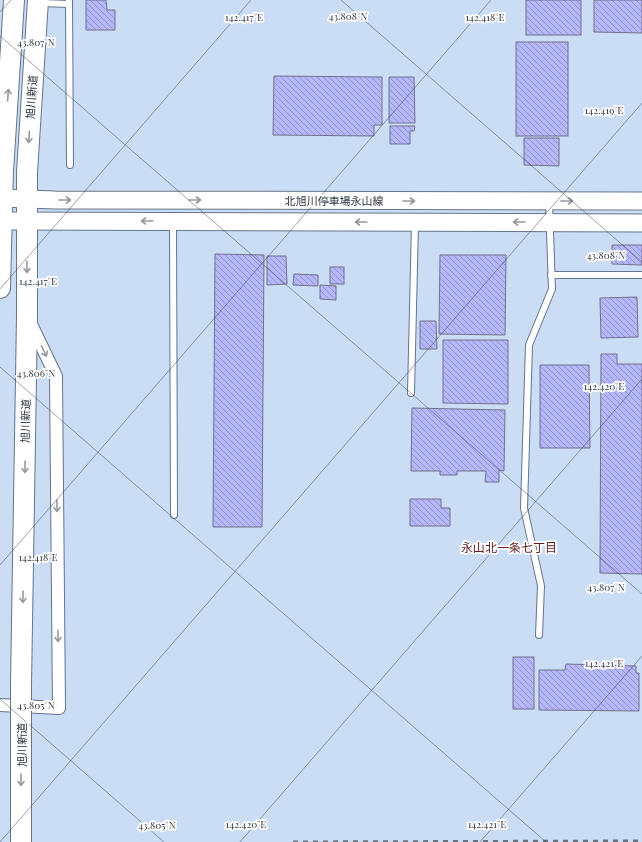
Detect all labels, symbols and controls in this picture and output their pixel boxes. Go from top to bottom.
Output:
text: 43.808°N [329,9,367,23]
text: 142.417°E [225,10,263,24]
text: 142.418°E [465,10,505,24]
text: 43.807°N [17,35,55,49]
street label: 旭川新道 [22,75,40,119]
one-way arrow [4,89,11,102]
text: 142.419°E [585,103,623,117]
one-way arrow [25,130,32,143]
street label: 北旭川停車場永山線 [285,193,384,208]
one-way arrow [58,196,71,204]
one-way arrow [188,196,201,204]
one-way arrow [402,197,415,205]
one-way arrow [560,197,573,205]
one-way arrow [141,217,154,225]
one-way arrow [355,218,368,226]
one-way arrow [513,218,526,226]
text: 43.808°N [587,248,625,262]
one-way arrow [23,260,31,273]
text: 142.417°E [19,274,57,288]
one-way arrow [41,344,48,356]
text: 43.806°N [17,366,55,380]
text: 142.420°E [584,379,624,393]
street label: 旭川新道 [17,399,33,443]
one-way arrow [21,460,28,473]
one-way arrow [53,499,61,512]
district label: 永山北一条七丁目 [461,539,557,555]
text: 142.418°E [18,550,58,564]
text: 43.807°N [587,580,625,594]
one-way arrow [19,590,27,603]
one-way arrow [54,629,62,642]
text: 142.421°E [585,656,623,670]
text: 43.805°N [17,698,55,712]
street label: 旭川新道 [14,723,29,767]
one-way arrow [17,773,25,786]
text: 142.420°E [226,817,266,831]
text: 142.421°E [468,817,506,831]
text: 43.805°N [138,818,176,832]

